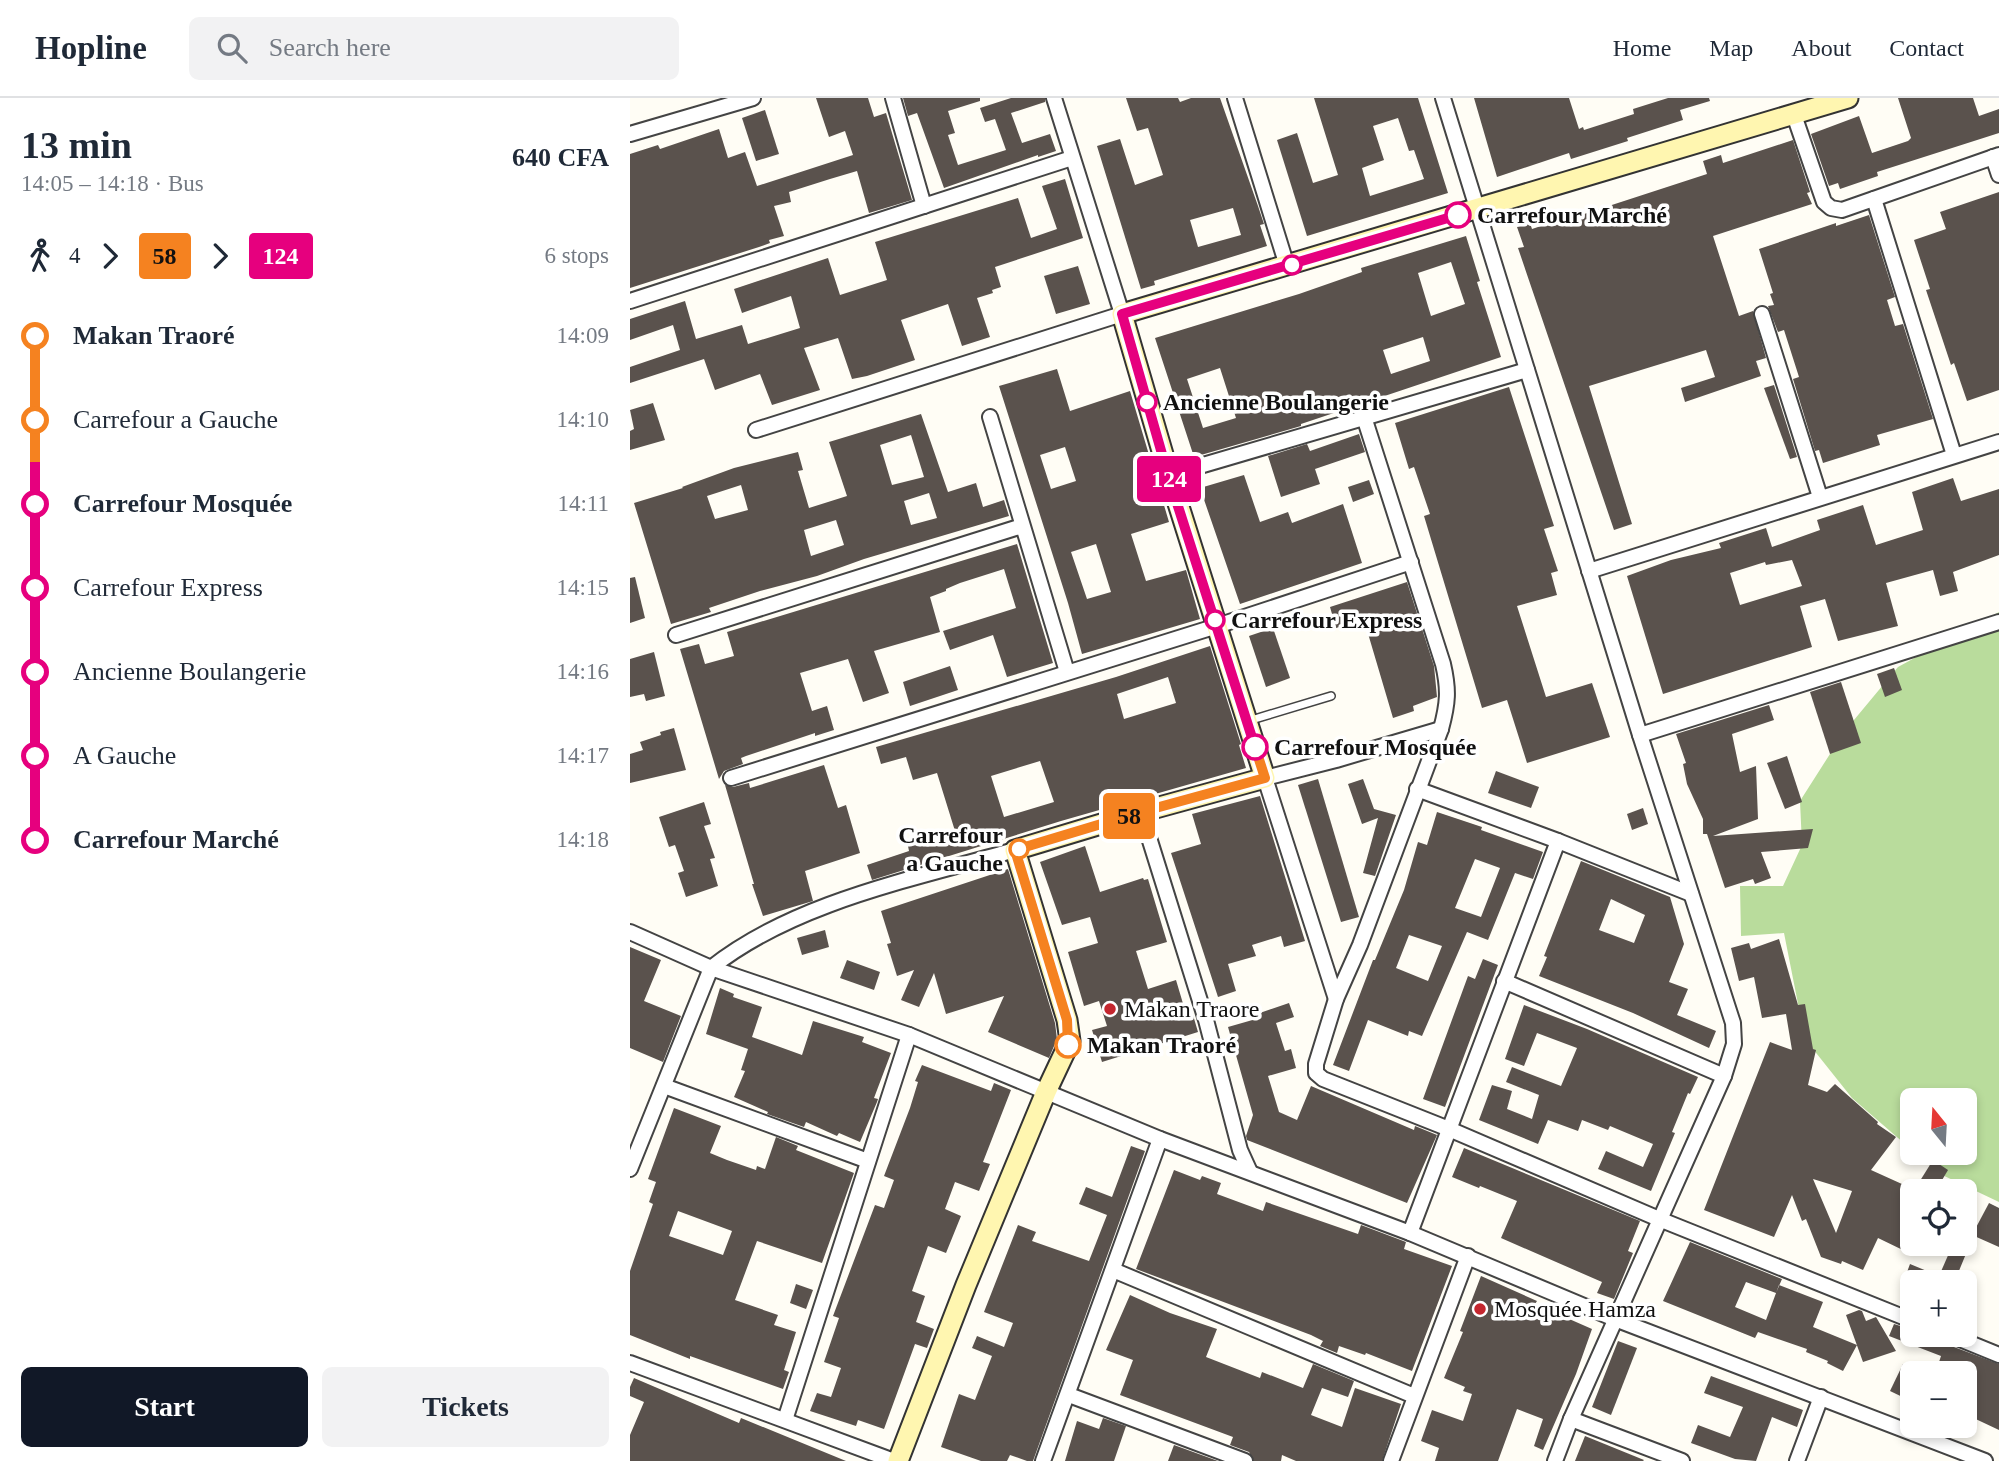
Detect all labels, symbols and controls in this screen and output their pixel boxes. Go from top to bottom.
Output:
search box [189,17,679,80]
icon: search [213,29,251,67]
text: Hopline [35,30,147,66]
text: Search here [269,33,391,62]
text: Home [1613,35,1671,61]
text: Map [1709,35,1753,61]
text: About [1791,35,1851,61]
text: Contact [1889,35,1964,61]
text: 13 min [21,124,132,166]
text: 640 CFA [512,143,609,172]
text: 14:05 – 14:18 · Bus [21,171,204,196]
marker: Carrefour Marché [1445,202,1471,228]
place label: Carrefour Marché [1477,202,1667,228]
icon: walk [21,237,59,275]
icon: forward [91,237,129,275]
icon: forward [201,237,239,275]
text: 4 [69,243,81,268]
text: 58 [153,243,177,269]
text: 124 [263,243,299,269]
text: 6 stops [544,243,609,268]
unlabelled marker [1282,255,1302,275]
text: Makan Traoré [73,321,235,350]
text: 14:09 [557,323,609,348]
place label: Ancienne Boulangerie [1163,389,1389,415]
marker: Ancienne Boulangerie [1137,392,1157,412]
text: Carrefour a Gauche [73,405,278,434]
text: 14:10 [557,407,609,432]
line badge: 124 [1129,456,1209,502]
text: 124 [1151,466,1187,492]
text: Carrefour Mosquée [73,489,292,518]
text: 14:11 [557,491,609,516]
text: Carrefour Express [73,573,263,602]
text: 14:15 [557,575,609,600]
place label: Carrefour Express [1231,607,1422,633]
marker: Carrefour Express [1205,610,1225,630]
text: Ancienne Boulangerie [73,657,306,686]
text: 14:16 [557,659,609,684]
marker: Carrefour Mosquée [1242,734,1268,760]
place label: Carrefour Mosquée [1274,734,1477,760]
text: A Gauche [73,741,176,770]
text: 14:17 [557,743,609,768]
line badge: 58 [1098,793,1160,839]
text: 58 [1117,803,1141,829]
place label: Carrefour a Gauche [898,822,1003,876]
text: Carrefour Marché [73,825,279,854]
text: 14:18 [557,827,609,852]
marker: Carrefour a Gauche [1009,839,1029,859]
place label: Makan Traore [1124,996,1259,1022]
marker: Makan Traore [1102,1001,1118,1017]
marker: Makan Traoré [1055,1032,1081,1058]
place label: Makan Traoré [1087,1032,1236,1058]
north arrow [1900,1088,1978,1166]
map controls [1900,1088,1977,1438]
button: locate [1900,1179,1977,1256]
button: + [1900,1270,1977,1347]
place label: Mosquée Hamza [1494,1296,1656,1322]
marker: Mosquée Hamza [1472,1301,1488,1317]
button: − [1900,1361,1977,1438]
button: Start [21,1367,308,1447]
button: Tickets [322,1367,609,1447]

